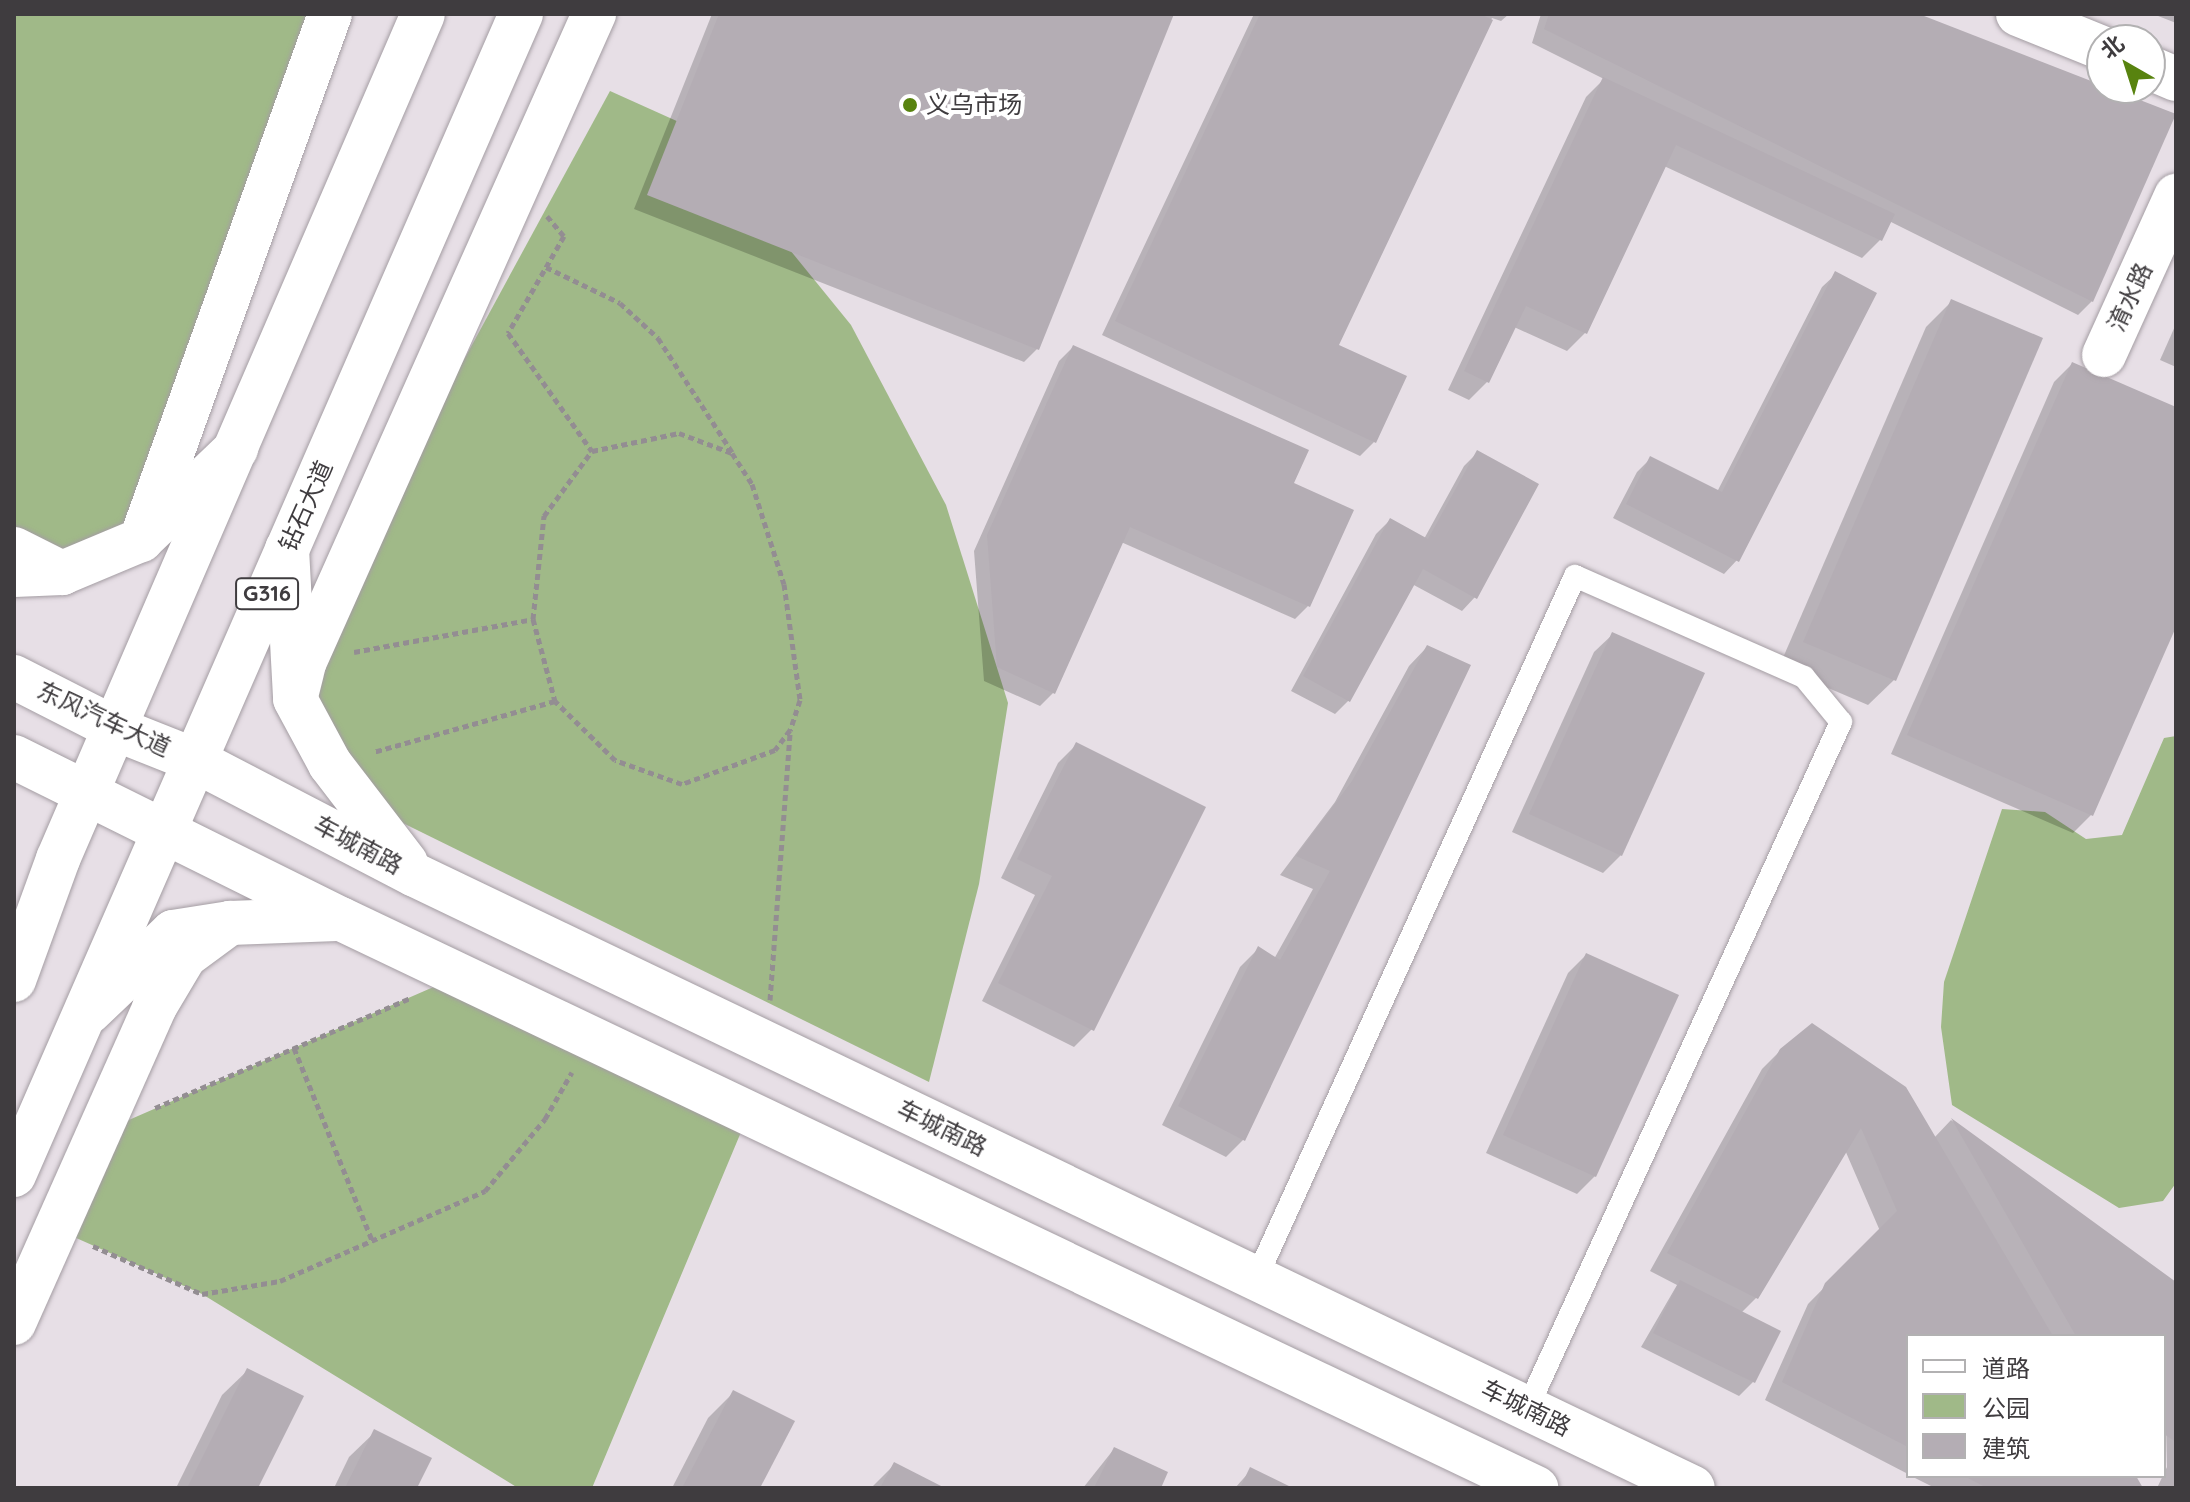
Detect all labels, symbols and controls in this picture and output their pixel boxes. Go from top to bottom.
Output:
north arrow [2086,24,2166,104]
text: 北 [2095,29,2130,65]
place label: 义乌市场 [926,91,1022,119]
marker: 义乌市场 [901,96,919,114]
street label: 淯水路 [2102,258,2158,336]
street label: 钻石大道 [273,456,339,556]
road number: G316 [235,576,299,612]
street label: 东风汽车大道 [33,676,175,762]
street label: 车城南路 [309,810,407,880]
street label: 车城南路 [893,1094,991,1162]
legend [1906,1334,2166,1478]
text: 道路 [1982,1353,2030,1383]
street label: 车城南路 [1477,1374,1575,1442]
text: 公园 [1982,1393,2030,1423]
text: 建筑 [1982,1433,2030,1463]

